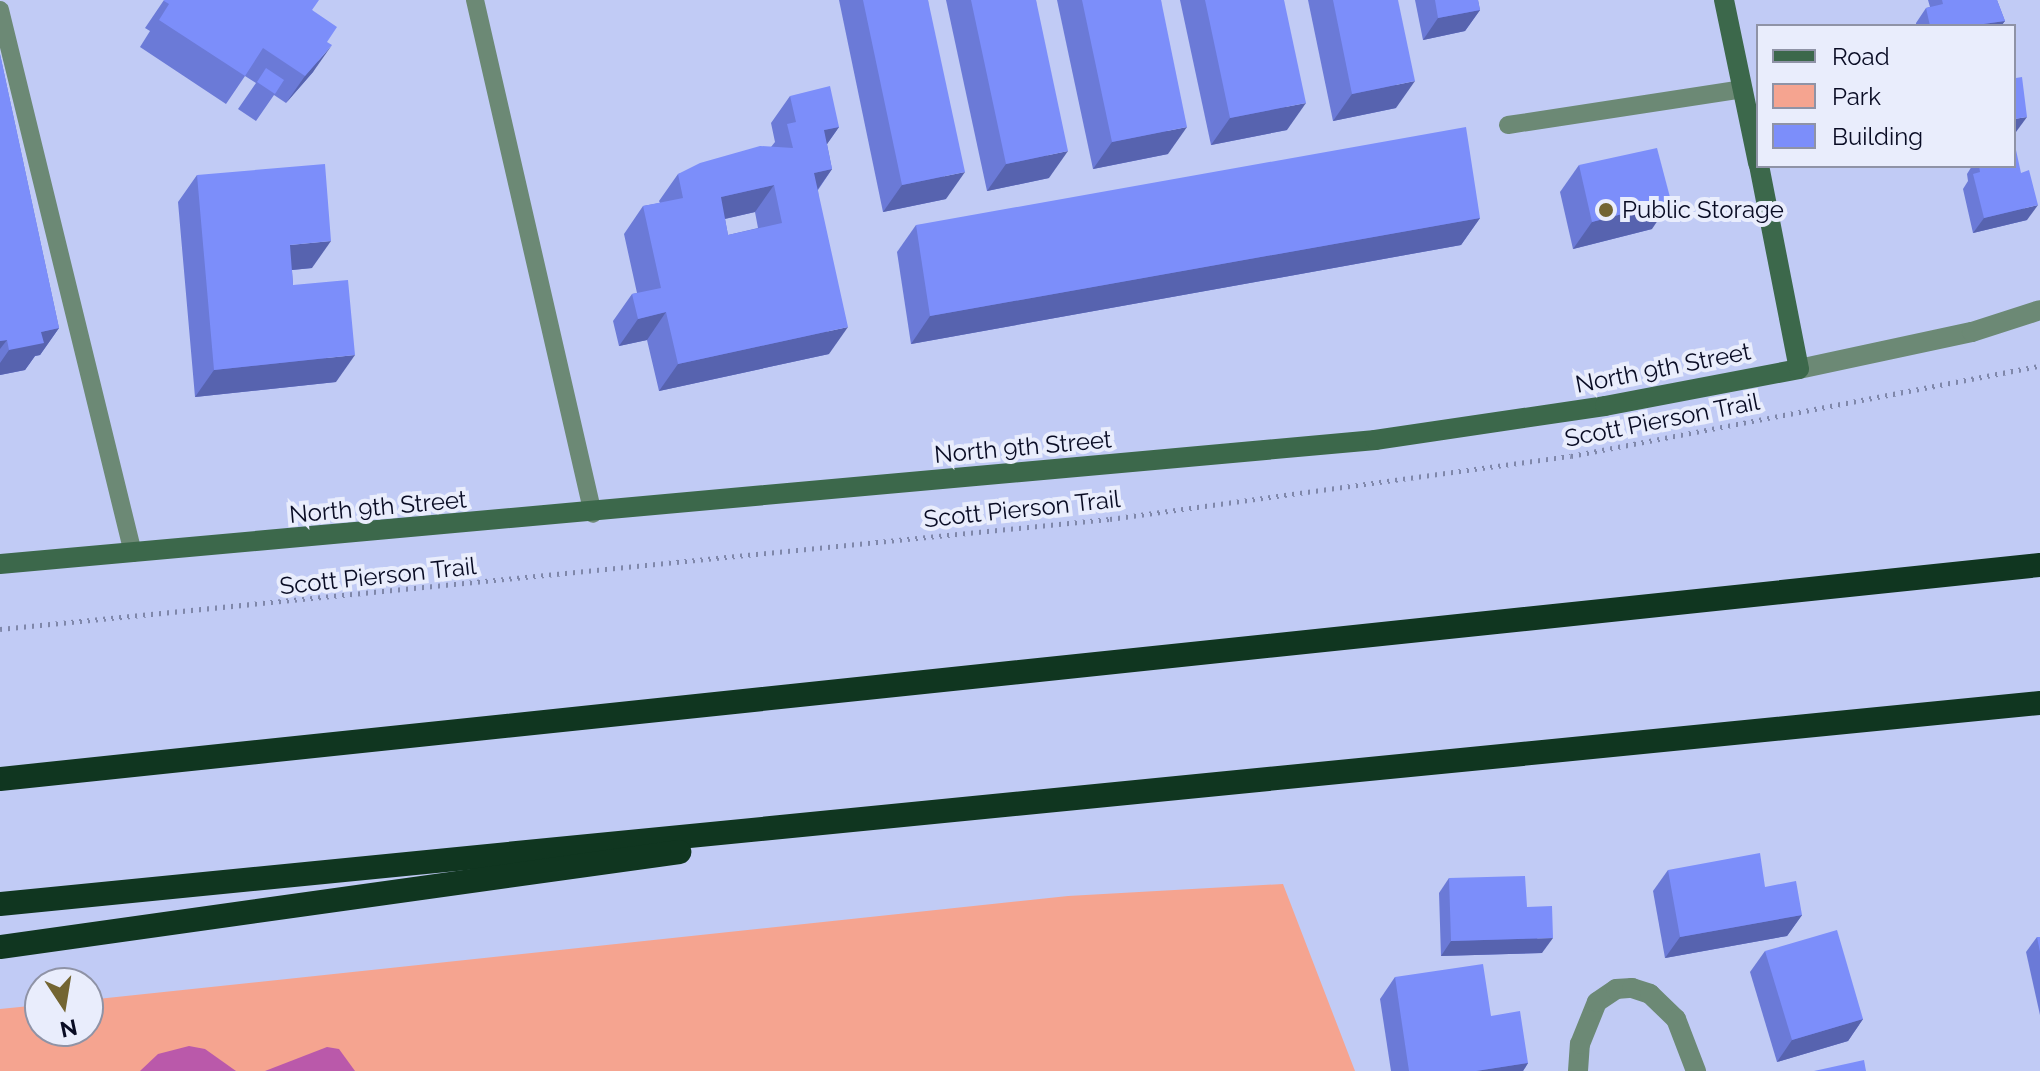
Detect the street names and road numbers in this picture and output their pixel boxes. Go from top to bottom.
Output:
street label: North 9th Street [1573,337,1753,399]
street label: Scott Pierson Trail [1562,387,1762,453]
street label: North 9th Street [933,425,1113,469]
street label: Scott Pierson Trail [922,484,1122,534]
street label: North 9th Street [288,485,468,529]
street label: Scott Pierson Trail [278,551,478,601]

